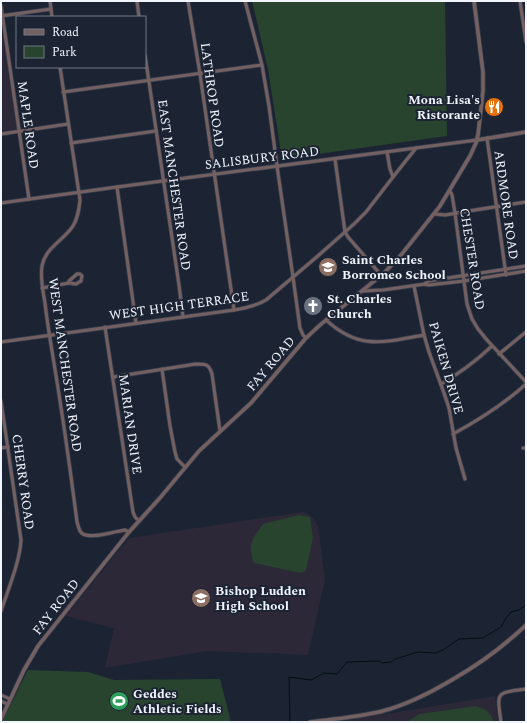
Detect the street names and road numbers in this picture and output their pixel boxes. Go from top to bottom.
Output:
street label: LATHROP ROAD [195,41,229,149]
street label: MAPLE ROAD [12,80,44,170]
street label: EAST MANCHESTER ROAD [152,98,196,272]
street label: SALISBURY ROAD [204,141,320,175]
street label: ARDMORE ROAD [488,149,524,261]
street label: CHESTER ROAD [454,207,490,311]
street label: WEST MANCHESTER ROAD [43,277,87,453]
street label: WEST HIGH TERRACE [108,286,250,326]
street label: PAIKEN DRIVE [423,319,469,417]
street label: FAY ROAD [242,332,300,396]
street label: MARIAN DRIVE [113,373,147,475]
street label: CHERRY ROAD [6,433,40,531]
street label: FAY ROAD [28,575,84,639]

